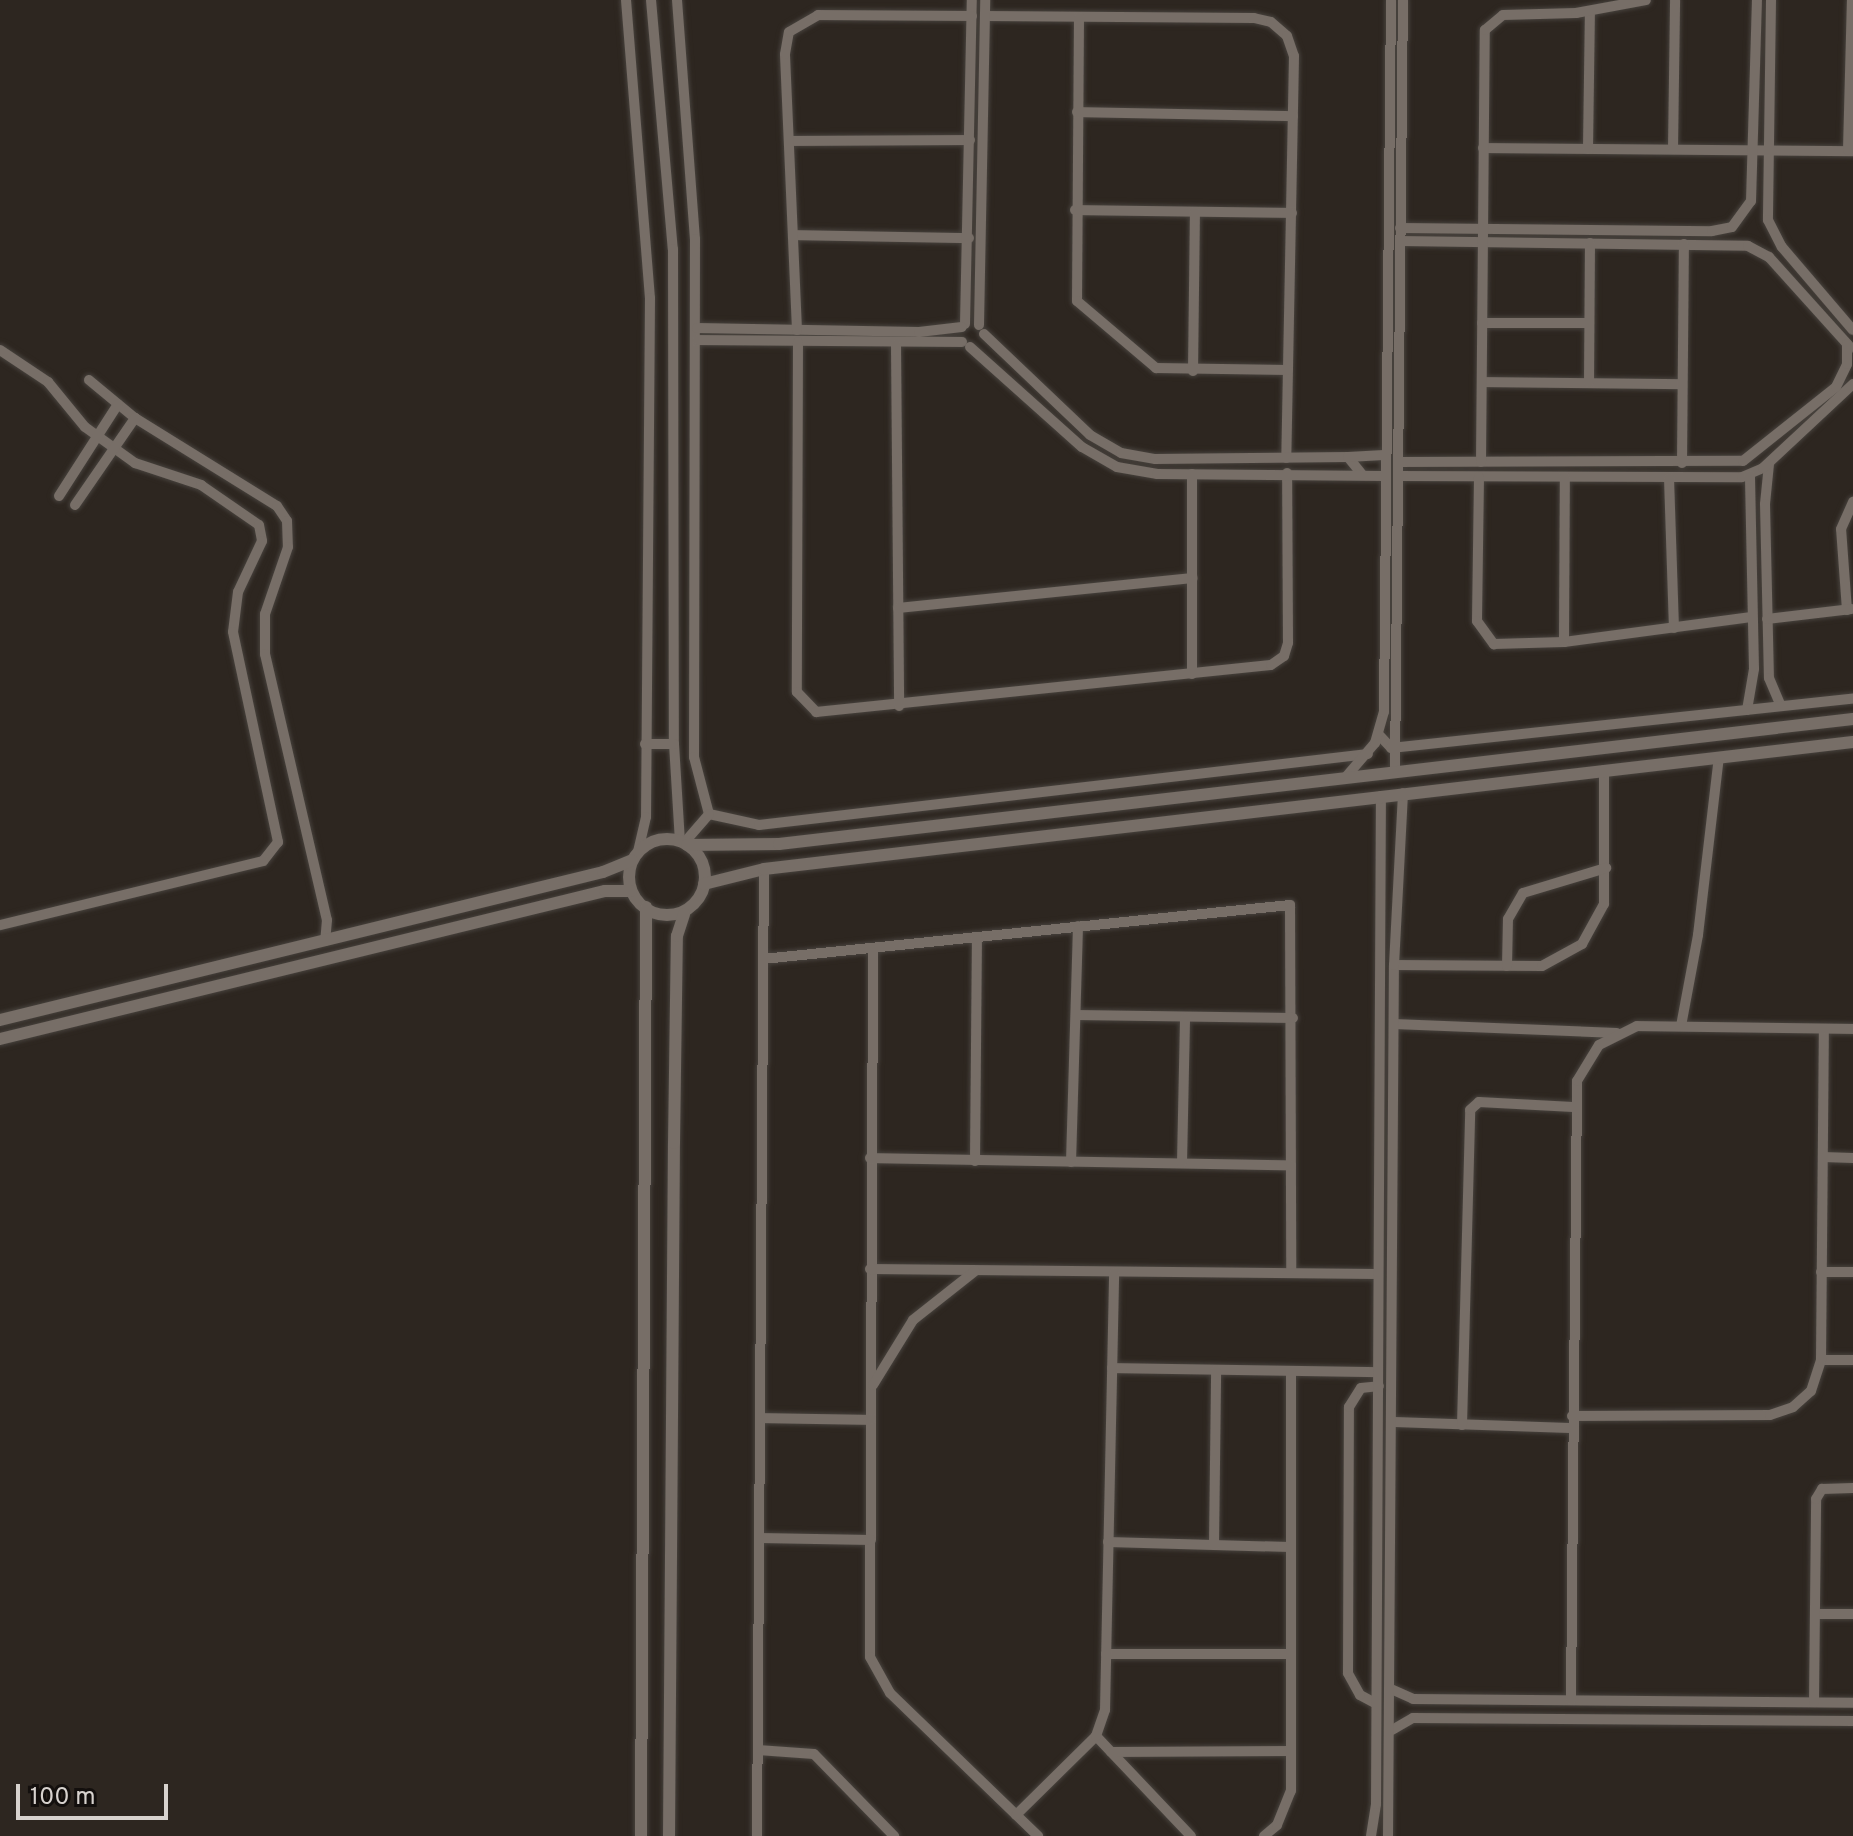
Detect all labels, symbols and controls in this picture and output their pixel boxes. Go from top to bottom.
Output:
scale bar [20,1768,172,1818]
text: 100 m [30,1783,96,1813]

